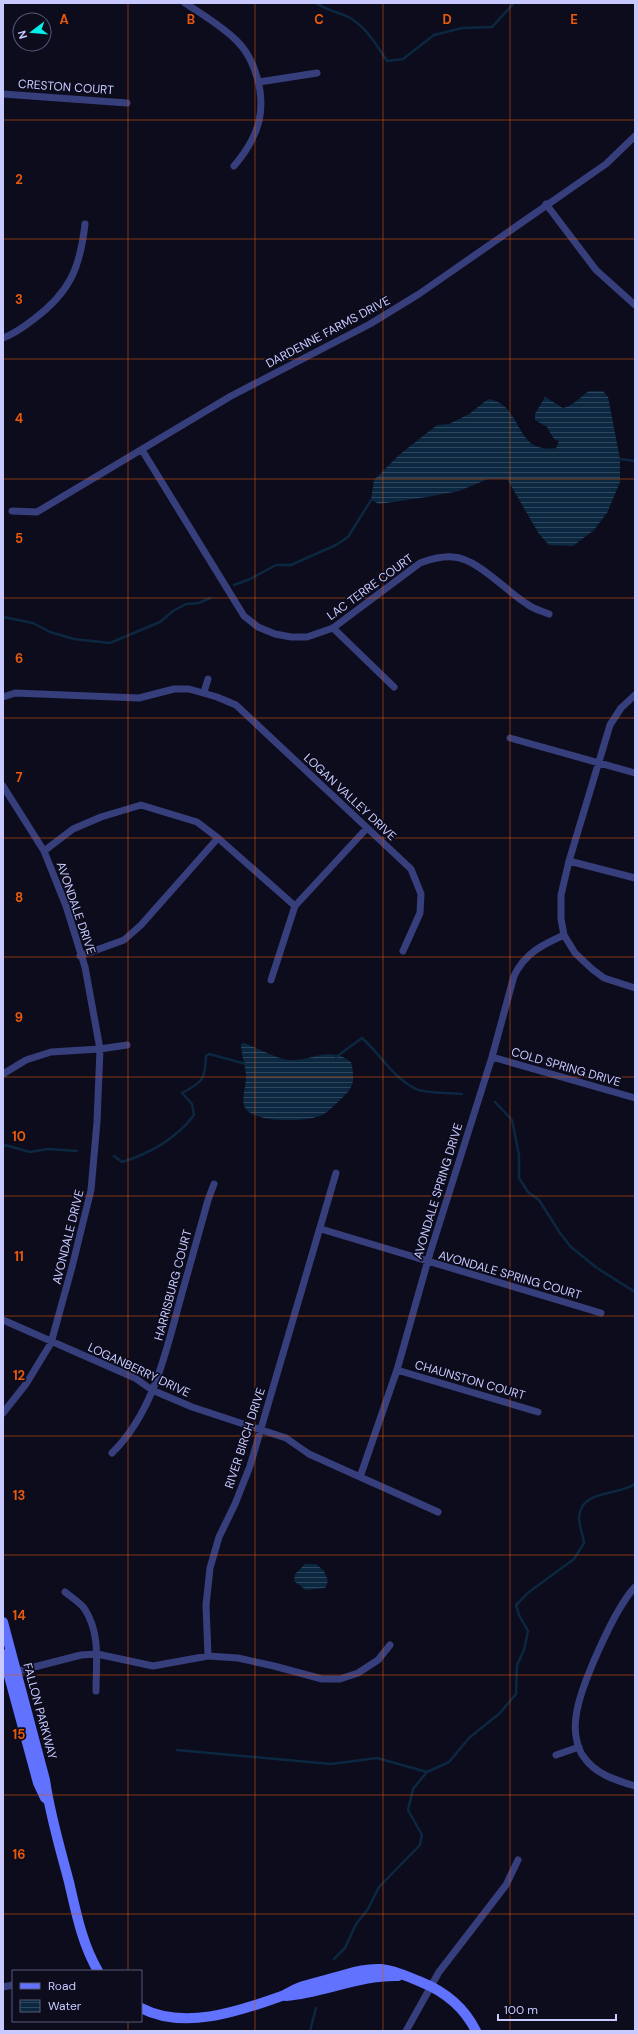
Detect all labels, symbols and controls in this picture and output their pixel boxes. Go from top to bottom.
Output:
text: A [59,11,69,28]
text: B [187,11,195,28]
text: C [314,11,324,28]
text: D [442,11,452,28]
text: E [570,11,578,28]
north arrow [12,12,52,52]
text: N [15,29,30,41]
street label: CRESTON COURT [18,76,115,98]
text: 2 [15,171,23,188]
text: 3 [15,291,23,308]
street label: DARDENNE FARMS DRIVE [263,292,393,372]
text: 4 [15,410,23,427]
text: 5 [15,530,23,547]
street label: LAC TERRE COURT [324,550,417,624]
text: 6 [15,650,23,667]
street label: LOGAN VALLEY DRIVE [300,750,400,844]
text: 7 [16,769,23,786]
street label: AVONDALE DRIVE [53,860,99,957]
text: 8 [15,889,23,906]
text: 9 [15,1009,23,1026]
street label: COLD SPRING DRIVE [509,1044,623,1090]
street label: AVONDALE SPRING DRIVE [410,1121,466,1261]
text: 10 [12,1128,26,1145]
street label: AVONDALE DRIVE [49,1188,88,1286]
street label: HARRISBURG COURT [150,1227,196,1342]
street label: AVONDALE SPRING COURT [437,1247,584,1303]
text: 11 [14,1248,24,1265]
street label: LOGANBERRY DRIVE [85,1339,193,1401]
street label: CHAUNSTON COURT [413,1357,527,1403]
text: 12 [13,1367,25,1384]
street label: RIVER BIRCH DRIVE [221,1385,269,1491]
text: 13 [13,1487,25,1504]
text: 14 [12,1607,26,1624]
street label: FALLON PARKWAY [19,1661,61,1761]
text: 15 [13,1726,25,1743]
text: 16 [13,1846,25,1863]
legend [12,1970,142,2022]
text: Road [48,1978,76,1994]
scale bar [498,1996,616,2022]
text: Water [48,1998,82,2014]
text: 100 m [504,2002,538,2018]

